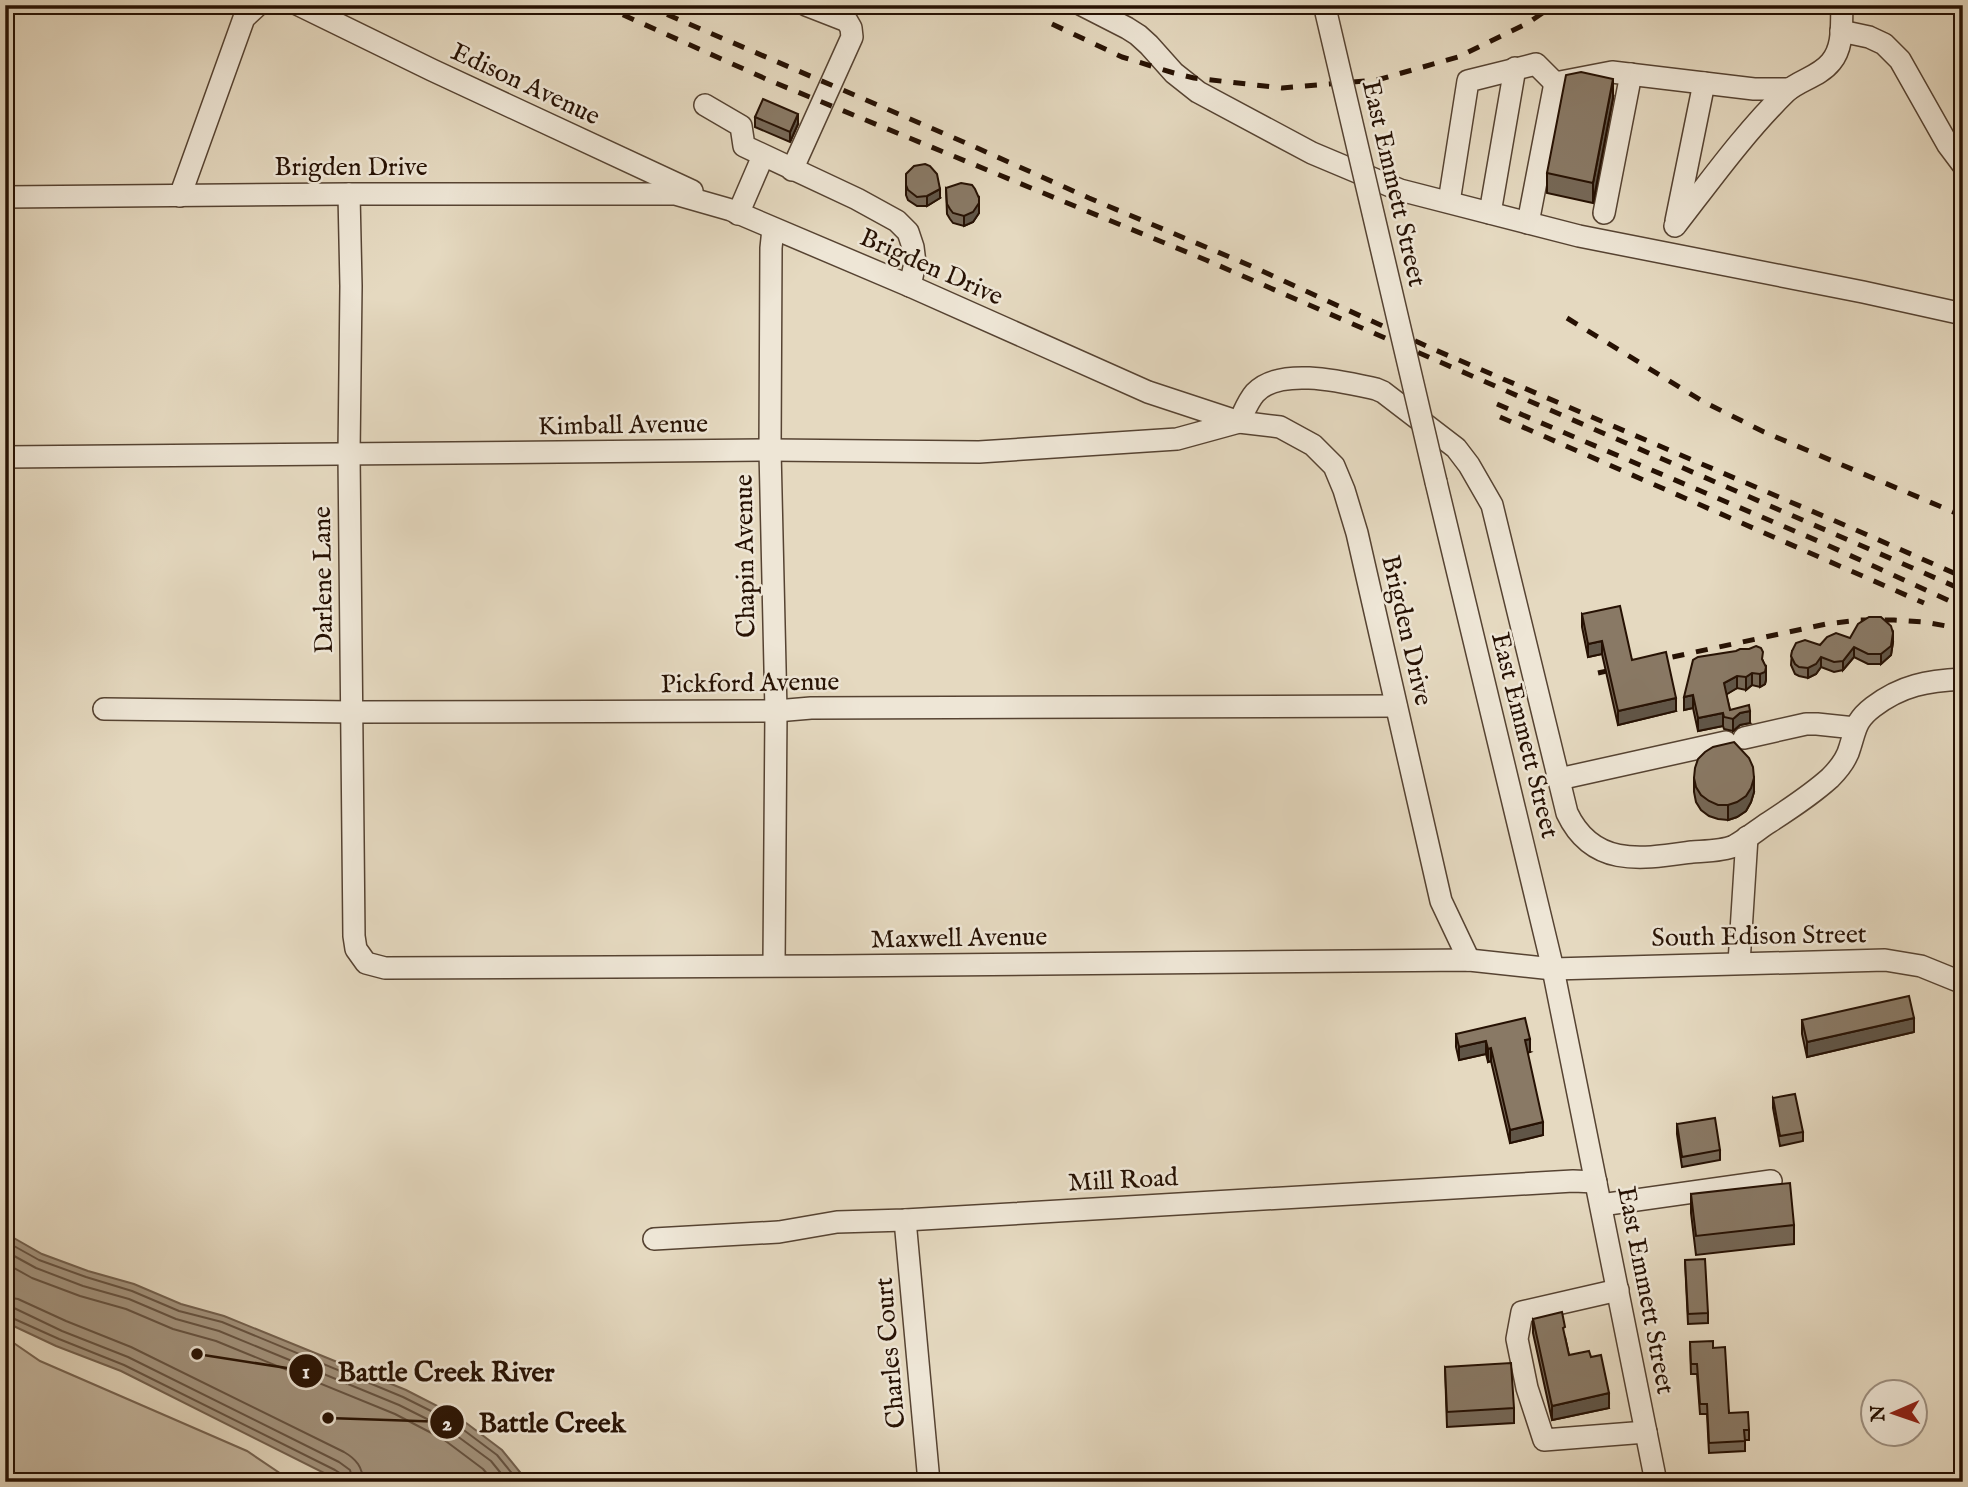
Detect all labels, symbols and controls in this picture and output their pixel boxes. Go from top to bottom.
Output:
street label: Edison Avenue [445,35,605,133]
street label: East Emmett Street [1354,77,1433,290]
street label: Brigden Drive [274,151,428,184]
street label: Brigden Drive [855,221,1008,314]
street label: Kimball Avenue [538,408,708,443]
street label: Chapin Avenue [728,474,763,638]
street label: Darlene Lane [306,506,341,654]
street label: Brigden Drive [1373,552,1440,709]
street label: East Emmett Street [1483,629,1566,842]
street label: Pickford Avenue [660,665,840,702]
street label: South Edison Street [1651,918,1867,955]
street label: Maxwell Avenue [870,920,1048,957]
street label: Mill Road [1067,1161,1179,1200]
street label: East Emmett Street [1609,1184,1682,1397]
street label: Charles Court [867,1276,914,1430]
callout: Battle Creek River [289,1346,569,1395]
text: Battle Creek River [337,1356,555,1391]
text: 1 [302,1359,310,1386]
north arrow [1860,1378,1930,1448]
callout: Battle Creek [429,1398,640,1447]
text: N [1867,1404,1891,1423]
text: Battle Creek [478,1407,627,1442]
text: 2 [442,1411,452,1438]

